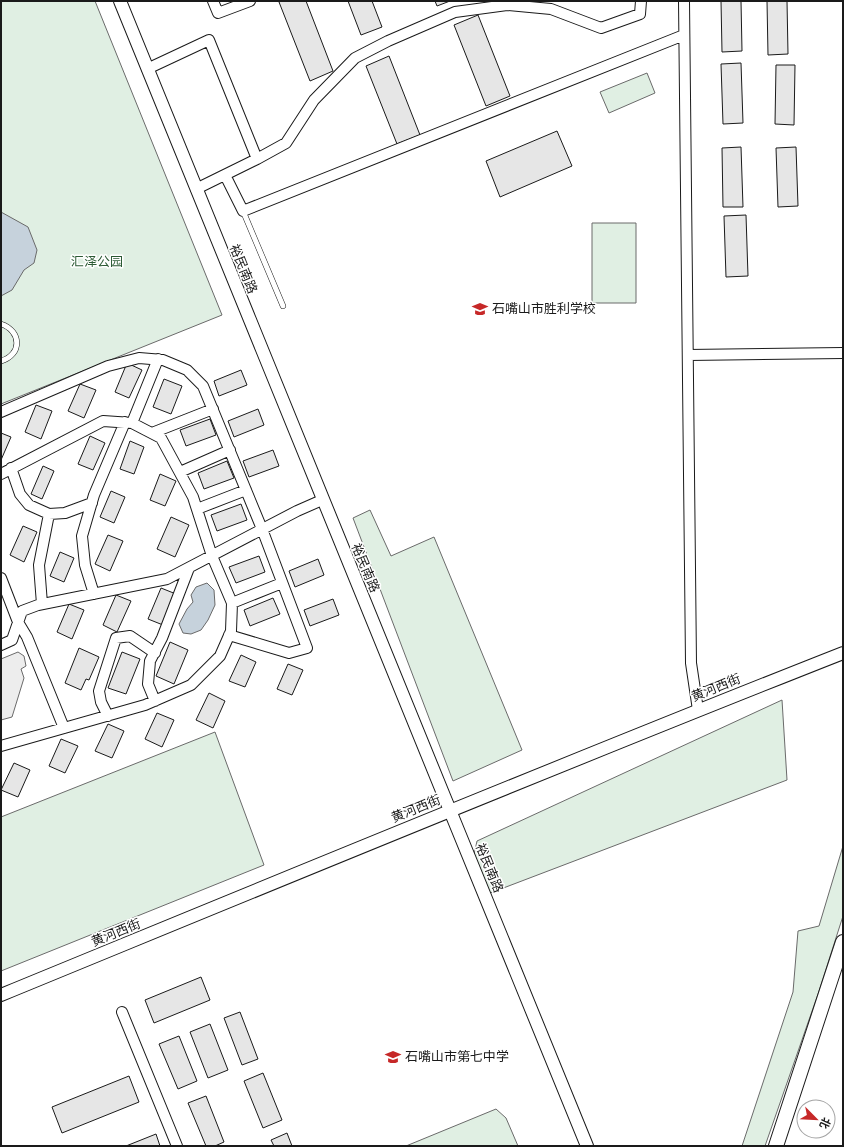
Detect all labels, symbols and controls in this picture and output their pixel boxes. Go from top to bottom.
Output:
street label: 裕民南路 [225,242,261,296]
park label: 汇泽公园 [71,253,123,271]
school or university icon: 石嘴山市胜利学校 [471,300,489,318]
place label: 石嘴山市胜利学校 [492,300,596,318]
street label: 裕民南路 [347,541,383,595]
street label: 黄河西街 [689,670,743,706]
street label: 黄河西街 [389,791,443,827]
street label: 裕民南路 [471,841,507,895]
street label: 黄河西街 [89,915,143,951]
school or university icon: 石嘴山市第七中学 [384,1048,402,1066]
place label: 石嘴山市第七中学 [405,1048,509,1066]
north arrow [796,1099,836,1139]
text: 北 [816,1115,834,1131]

